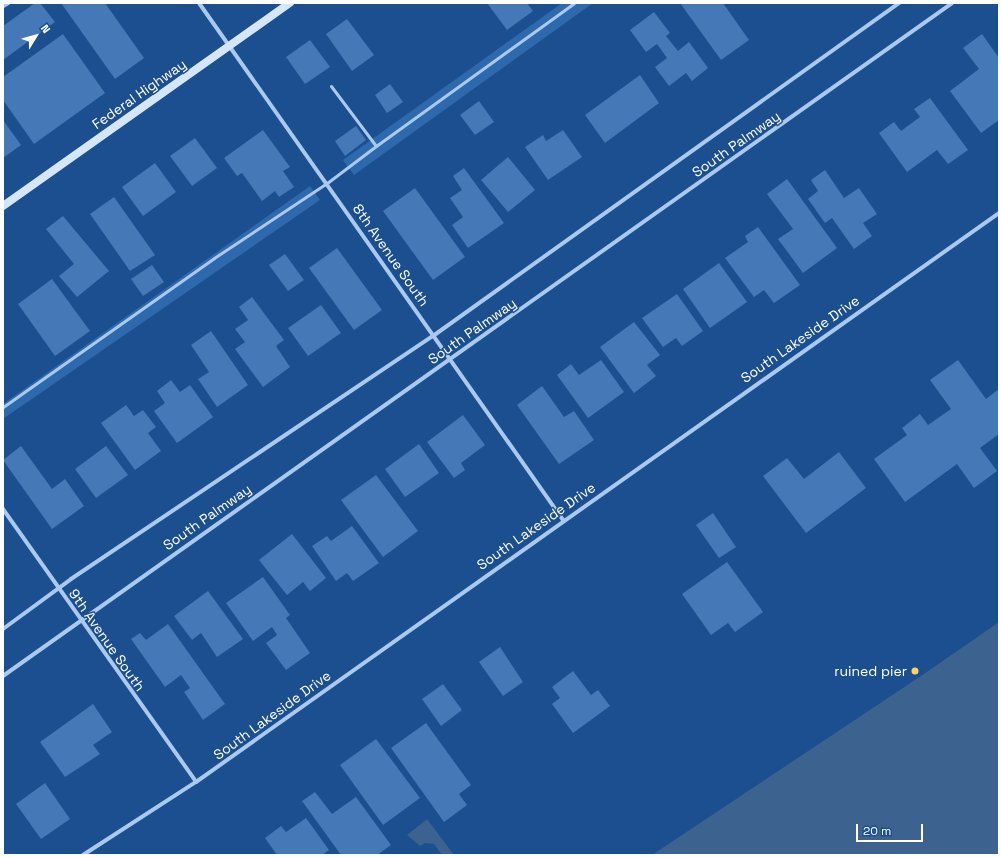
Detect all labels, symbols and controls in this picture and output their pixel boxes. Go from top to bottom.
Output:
north arrow [16,16,56,56]
text: N [38,22,53,36]
street label: Federal Highway [89,55,189,133]
street label: South Palmway [689,107,783,181]
street label: 8th Avenue South [349,201,433,309]
street label: South Lakeside Drive [738,292,862,386]
street label: South Palmway [425,294,519,368]
street label: South Lakeside Drive [474,479,598,573]
street label: South Palmway [160,480,254,554]
street label: 9th Avenue South [65,586,149,694]
place label: ruined pier [834,663,907,679]
marker: ruined pier [910,666,920,676]
street label: South Lakeside Drive [210,667,334,763]
scale bar [858,816,925,842]
text: 20 m [863,823,891,839]

